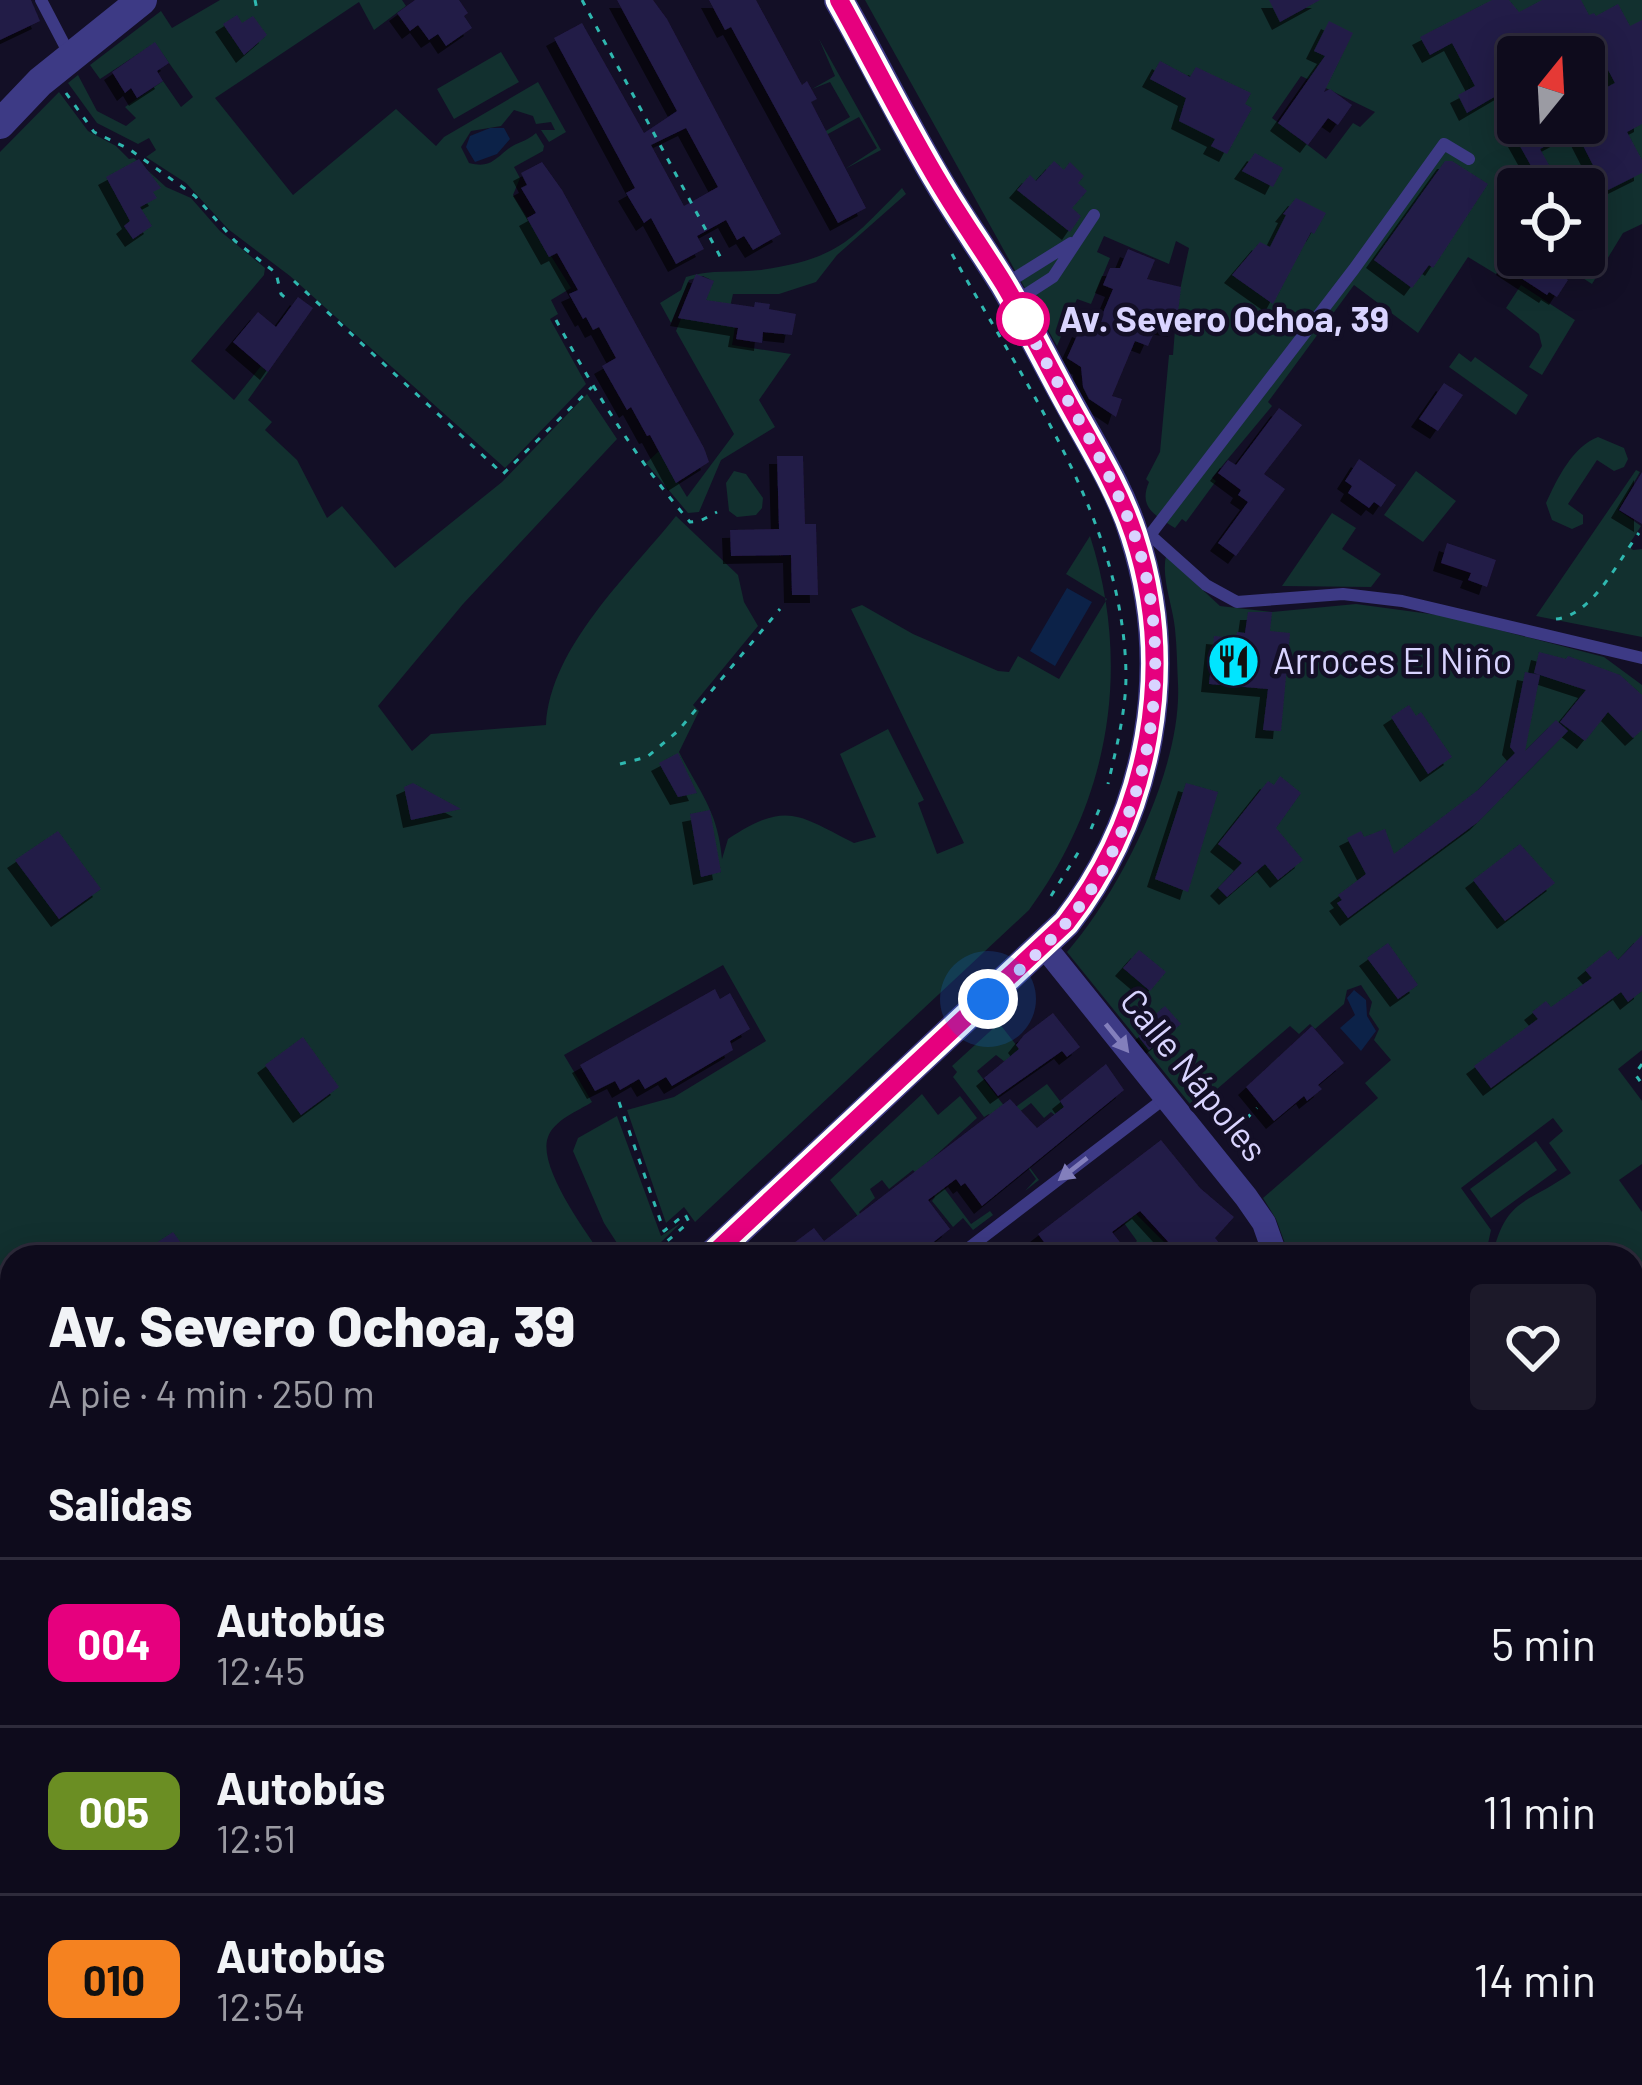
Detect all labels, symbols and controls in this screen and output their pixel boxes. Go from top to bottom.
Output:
north arrow [1497,36,1605,144]
map controls [1497,36,1605,276]
button: locate [1497,168,1605,276]
marker: Av. Severo Ochoa, 39 [998,294,1048,344]
place label: Av. Severo Ochoa, 39 [1059,296,1389,339]
restaurant icon: Arroces El Niño [1206,633,1262,689]
place label: Arroces El Niño [1273,638,1512,681]
your location [958,969,1018,1029]
street label: Calle Nápoles [1113,979,1278,1169]
one-way arrow [1104,1022,1129,1053]
one-way arrow [1058,1156,1089,1180]
button: heart [1470,1284,1596,1410]
text: Av. Severo Ochoa, 39 [48,1290,575,1358]
text: A pie · 4 min · 250 m [48,1369,375,1416]
text: Salidas [48,1476,193,1530]
text: Autobús [216,1592,385,1646]
text: 5 min [1491,1616,1596,1670]
text: 004 [77,1618,151,1668]
text: 12:45 [216,1646,305,1693]
text: Autobús [216,1760,385,1814]
text: 11 min [1482,1784,1596,1838]
text: 005 [79,1786,149,1836]
text: 12:51 [216,1814,296,1861]
text: Autobús [216,1928,385,1982]
text: 14 min [1474,1952,1596,2006]
text: 010 [83,1954,145,2004]
text: 12:54 [216,1982,305,2029]

